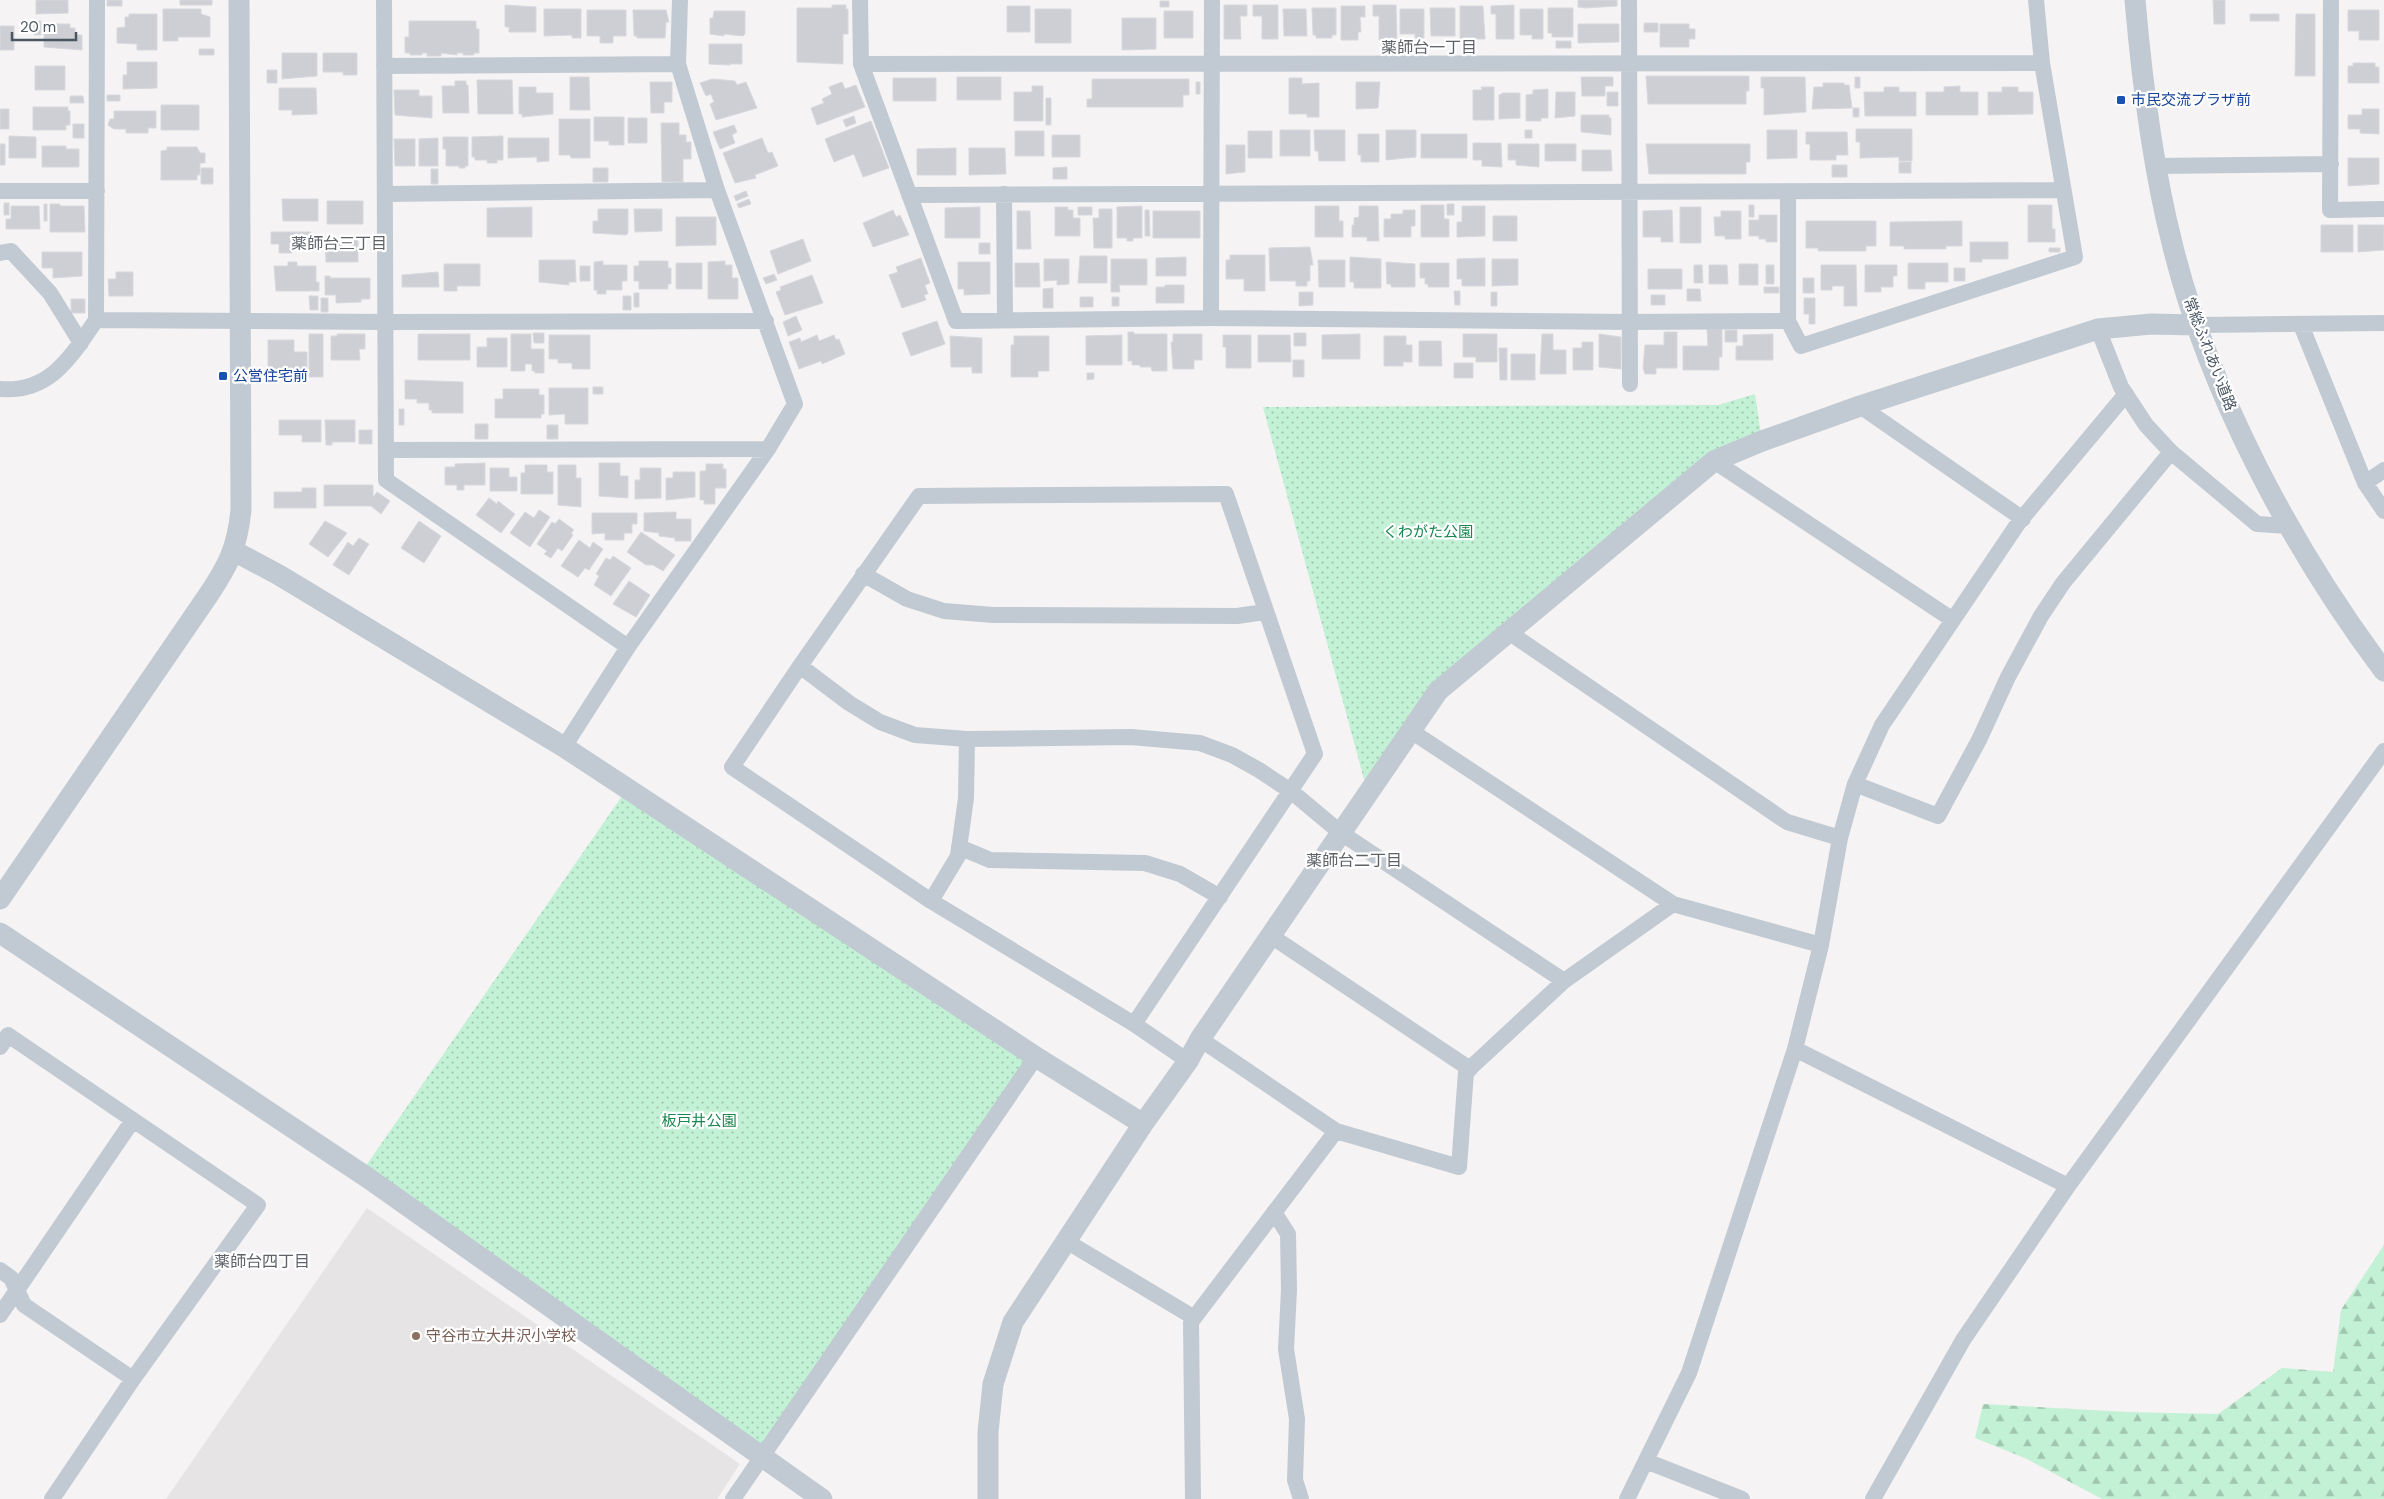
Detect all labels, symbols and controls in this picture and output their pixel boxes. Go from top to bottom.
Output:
scale bar [12,10,76,42]
text: 20 m [20,17,56,37]
district label: 薬師台一丁目 [1381,37,1477,58]
place label: 市民交流プラザ前 [2131,90,2251,110]
marker: 市民交流プラザ前 [2115,94,2127,106]
district label: 薬師台三丁目 [291,233,387,254]
street label: 常総ふれあい道路 [2179,294,2241,414]
place label: 公営住宅前 [233,366,308,386]
marker: 公営住宅前 [217,370,229,382]
park label: くわがた公園 [1383,522,1473,542]
district label: 薬師台二丁目 [1306,850,1402,871]
park label: 板戸井公園 [661,1111,737,1131]
district label: 薬師台四丁目 [214,1251,310,1272]
place label: 守谷市立大井沢小学校 [426,1326,576,1346]
marker: 守谷市立大井沢小学校 [410,1330,422,1342]

